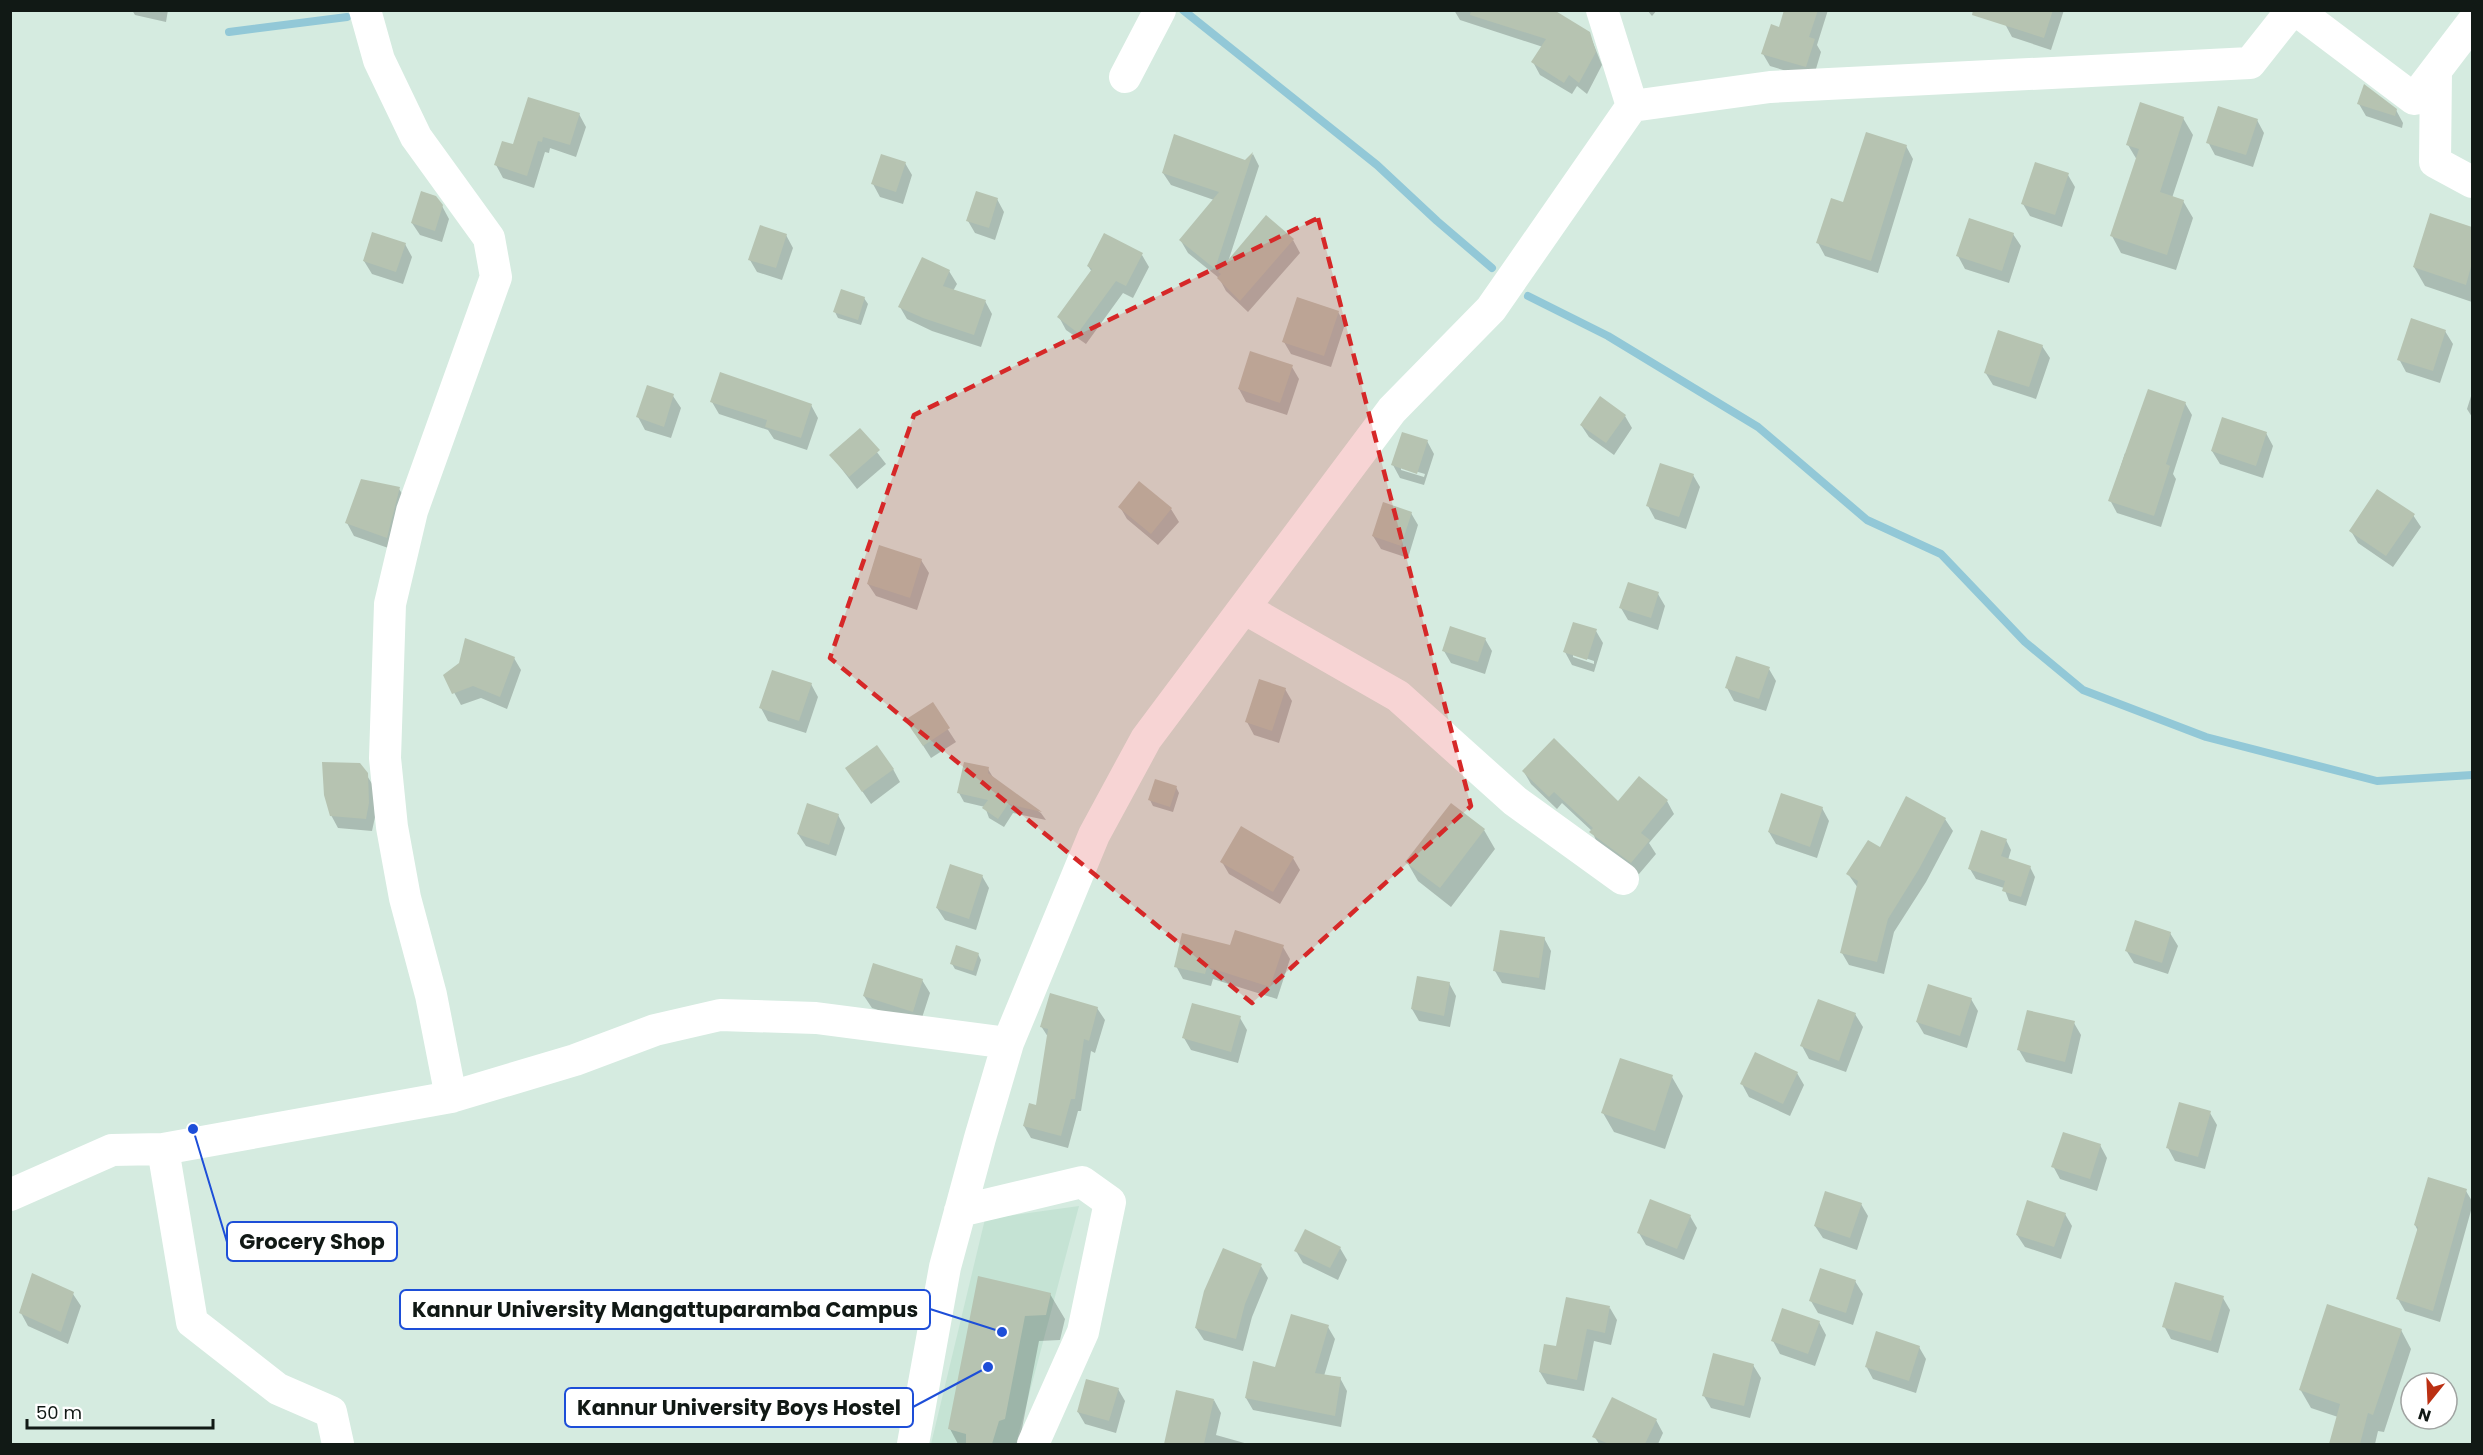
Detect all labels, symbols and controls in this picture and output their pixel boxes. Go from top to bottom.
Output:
callout: Grocery Shop [227,1222,397,1261]
text: Grocery Shop [239,1227,385,1256]
callout: Kannur University Mangattuparamba Campus [400,1290,930,1329]
text: Kannur University Mangattuparamba Campus [412,1295,918,1324]
north arrow [2399,1371,2459,1431]
callout: Kannur University Boys Hostel [565,1388,913,1427]
scale bar [27,1392,213,1430]
text: Kannur University Boys Hostel [577,1393,901,1422]
text: 50 m [36,1400,82,1425]
text: N [2415,1402,2434,1428]

